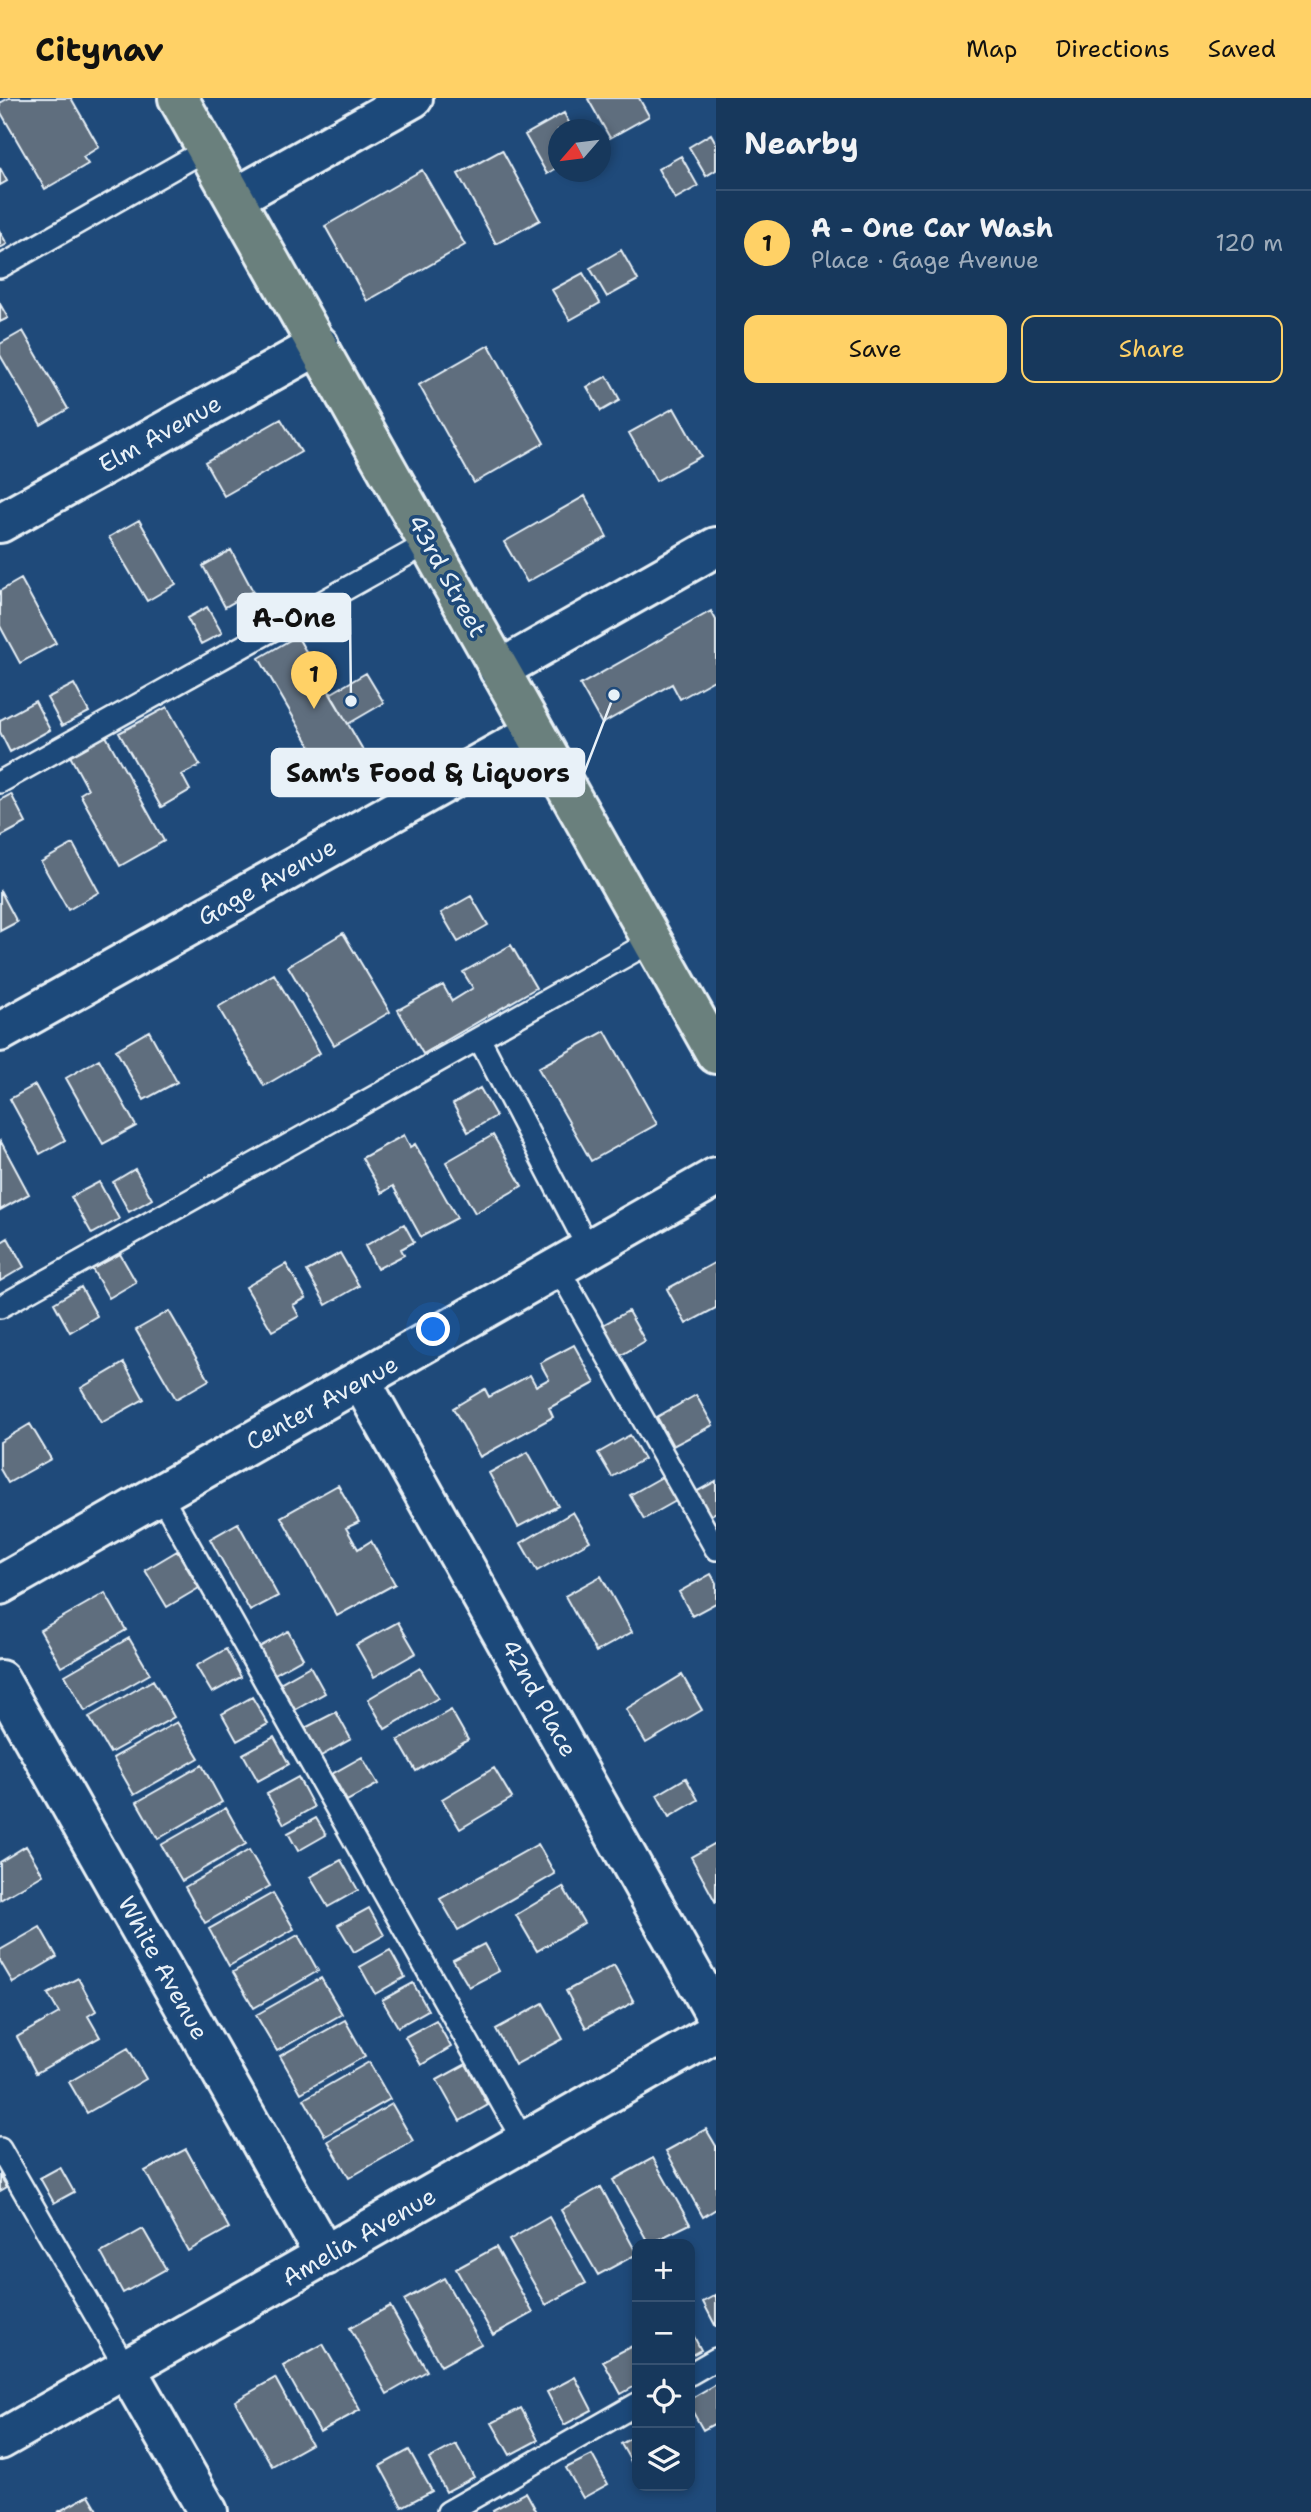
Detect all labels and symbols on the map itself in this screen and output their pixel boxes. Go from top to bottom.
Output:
north arrow [548,119,611,182]
street label: Elm Avenue [93,387,227,481]
street label: 43rd Street [400,509,494,643]
callout: A-One [238,594,350,641]
text: A-One [252,600,336,635]
pin: 1 [291,651,337,709]
callout: Sam's Food & Liquors [272,749,584,796]
text: Sam's Food & Liquors [286,755,570,790]
street label: Gage Avenue [192,831,342,933]
your location [416,1312,450,1346]
street label: Center Avenue [240,1348,404,1458]
street label: 42nd Place [493,1633,585,1763]
street label: White Avenue [110,1890,216,2046]
street label: Amelia Avenue [276,2180,442,2294]

